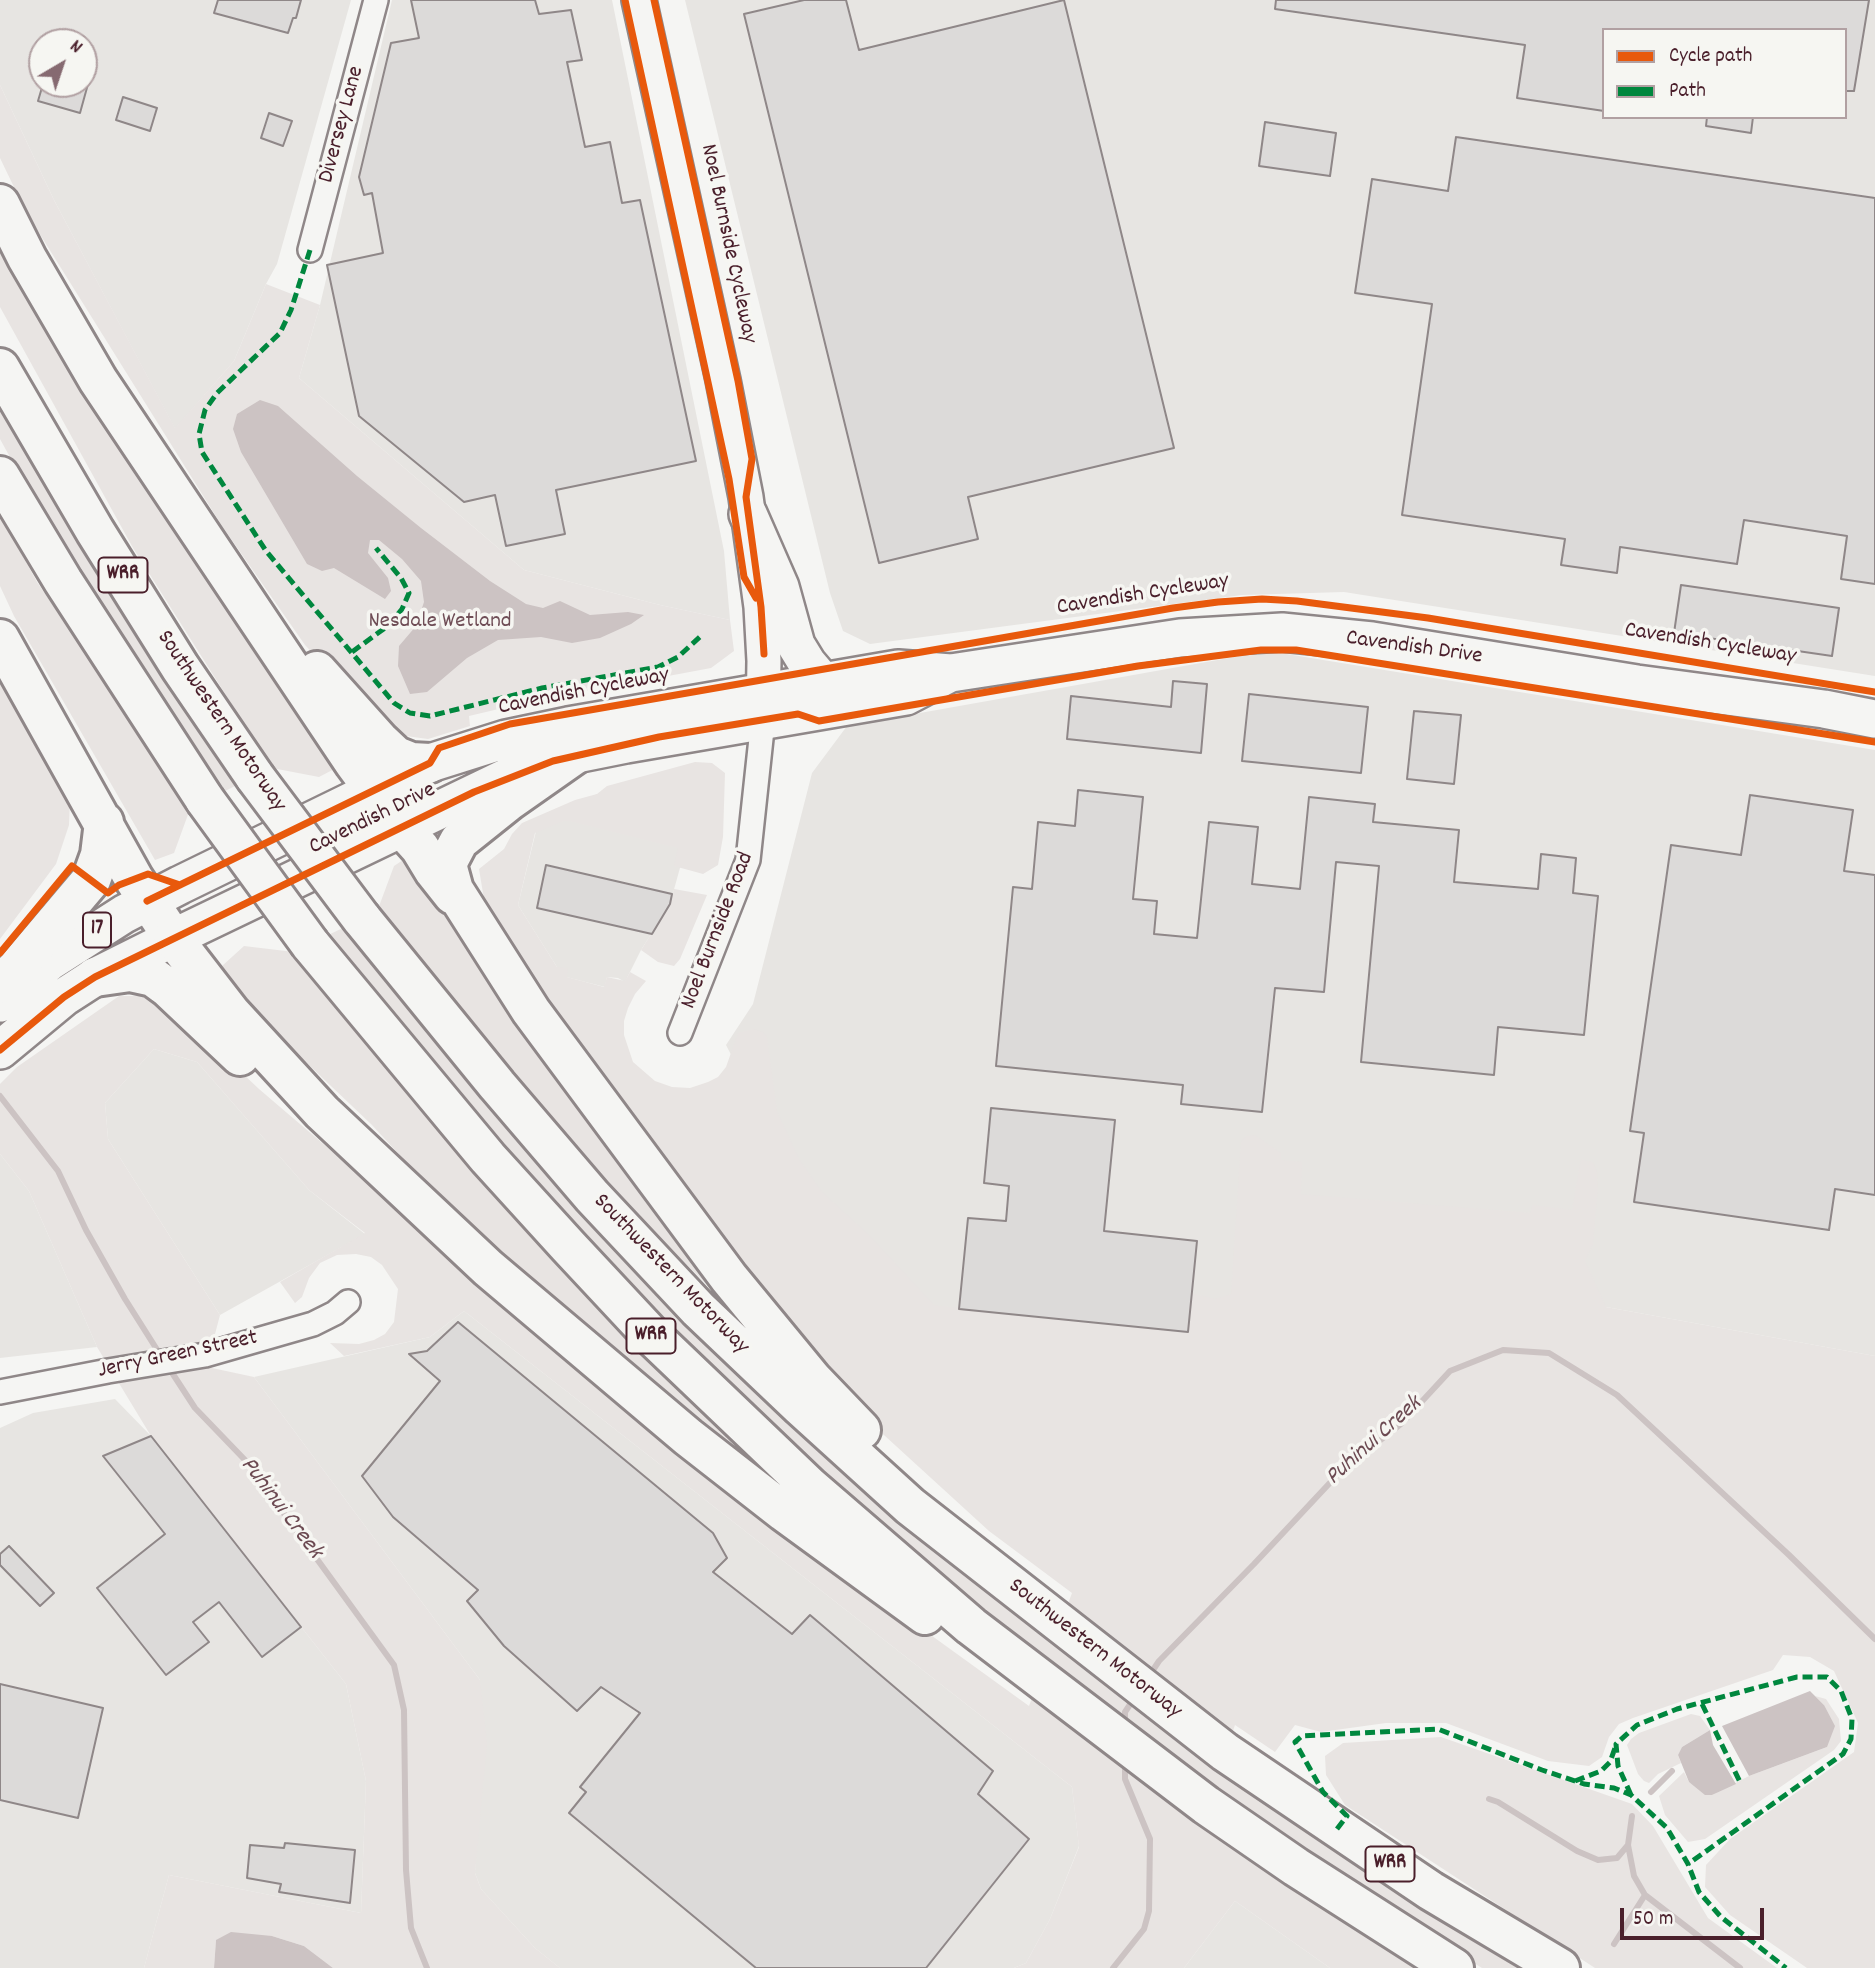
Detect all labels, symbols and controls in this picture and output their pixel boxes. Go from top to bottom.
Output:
north arrow [28,28,98,98]
legend [1602,28,1847,119]
text: N [63,34,87,61]
text: Cycle path [1669,42,1752,72]
street label: Diversey Lane [314,64,372,186]
text: Path [1669,77,1706,107]
street label: Noel Burnside Cycleway [692,142,762,346]
road number: WRR [99,558,148,592]
street label: Cavendish Cycleway [1055,569,1231,623]
park label: Nesdale Wetland [368,609,512,637]
street label: Cavendish Cycleway [1622,618,1798,672]
street label: Southwestern Motorway [149,626,291,818]
street label: Cavendish Drive [1344,626,1484,672]
street label: Cavendish Cycleway [496,663,672,723]
street label: Cavendish Drive [305,778,441,862]
street label: Noel Burnside Road [676,849,762,1013]
road number: 17 [83,912,111,948]
street label: Southwestern Motorway [586,1189,754,1361]
road number: WRR [626,1318,676,1354]
street label: Jerry Green Street [96,1326,260,1386]
water label: Puhinui Creek [1321,1391,1429,1493]
water label: Puhinui Creek [232,1453,328,1565]
street label: Southwestern Motorway [1002,1574,1186,1726]
road number: WRR [1366,1846,1414,1882]
scale bar [1623,1895,1766,1939]
text: 50 m [1633,1905,1673,1935]

